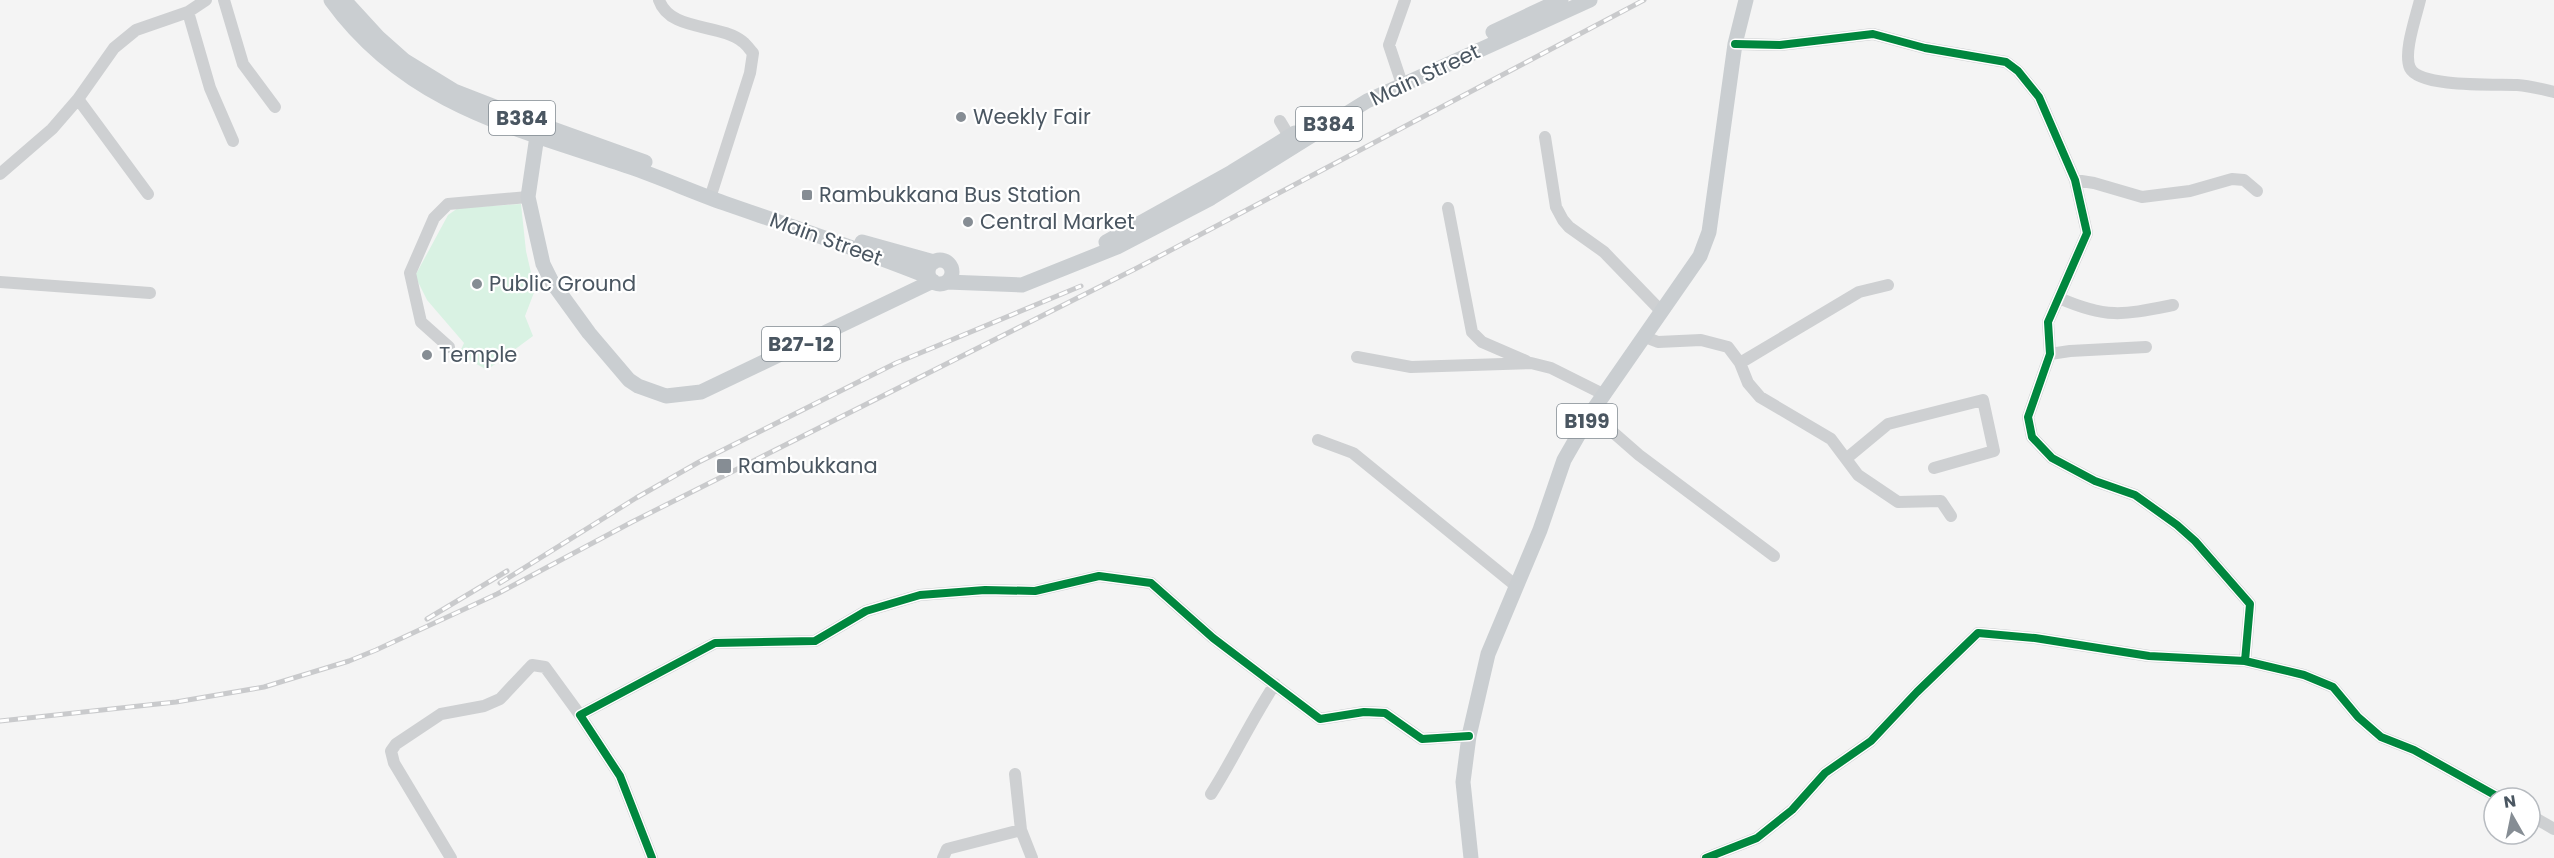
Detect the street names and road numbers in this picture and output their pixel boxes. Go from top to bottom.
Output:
street label: Main Street [1365,36,1484,113]
road number: B384 [489,101,555,135]
road number: B384 [1296,107,1362,141]
street label: Main Street [766,205,887,272]
road number: B27-12 [762,327,840,361]
road number: B199 [1557,404,1617,438]

